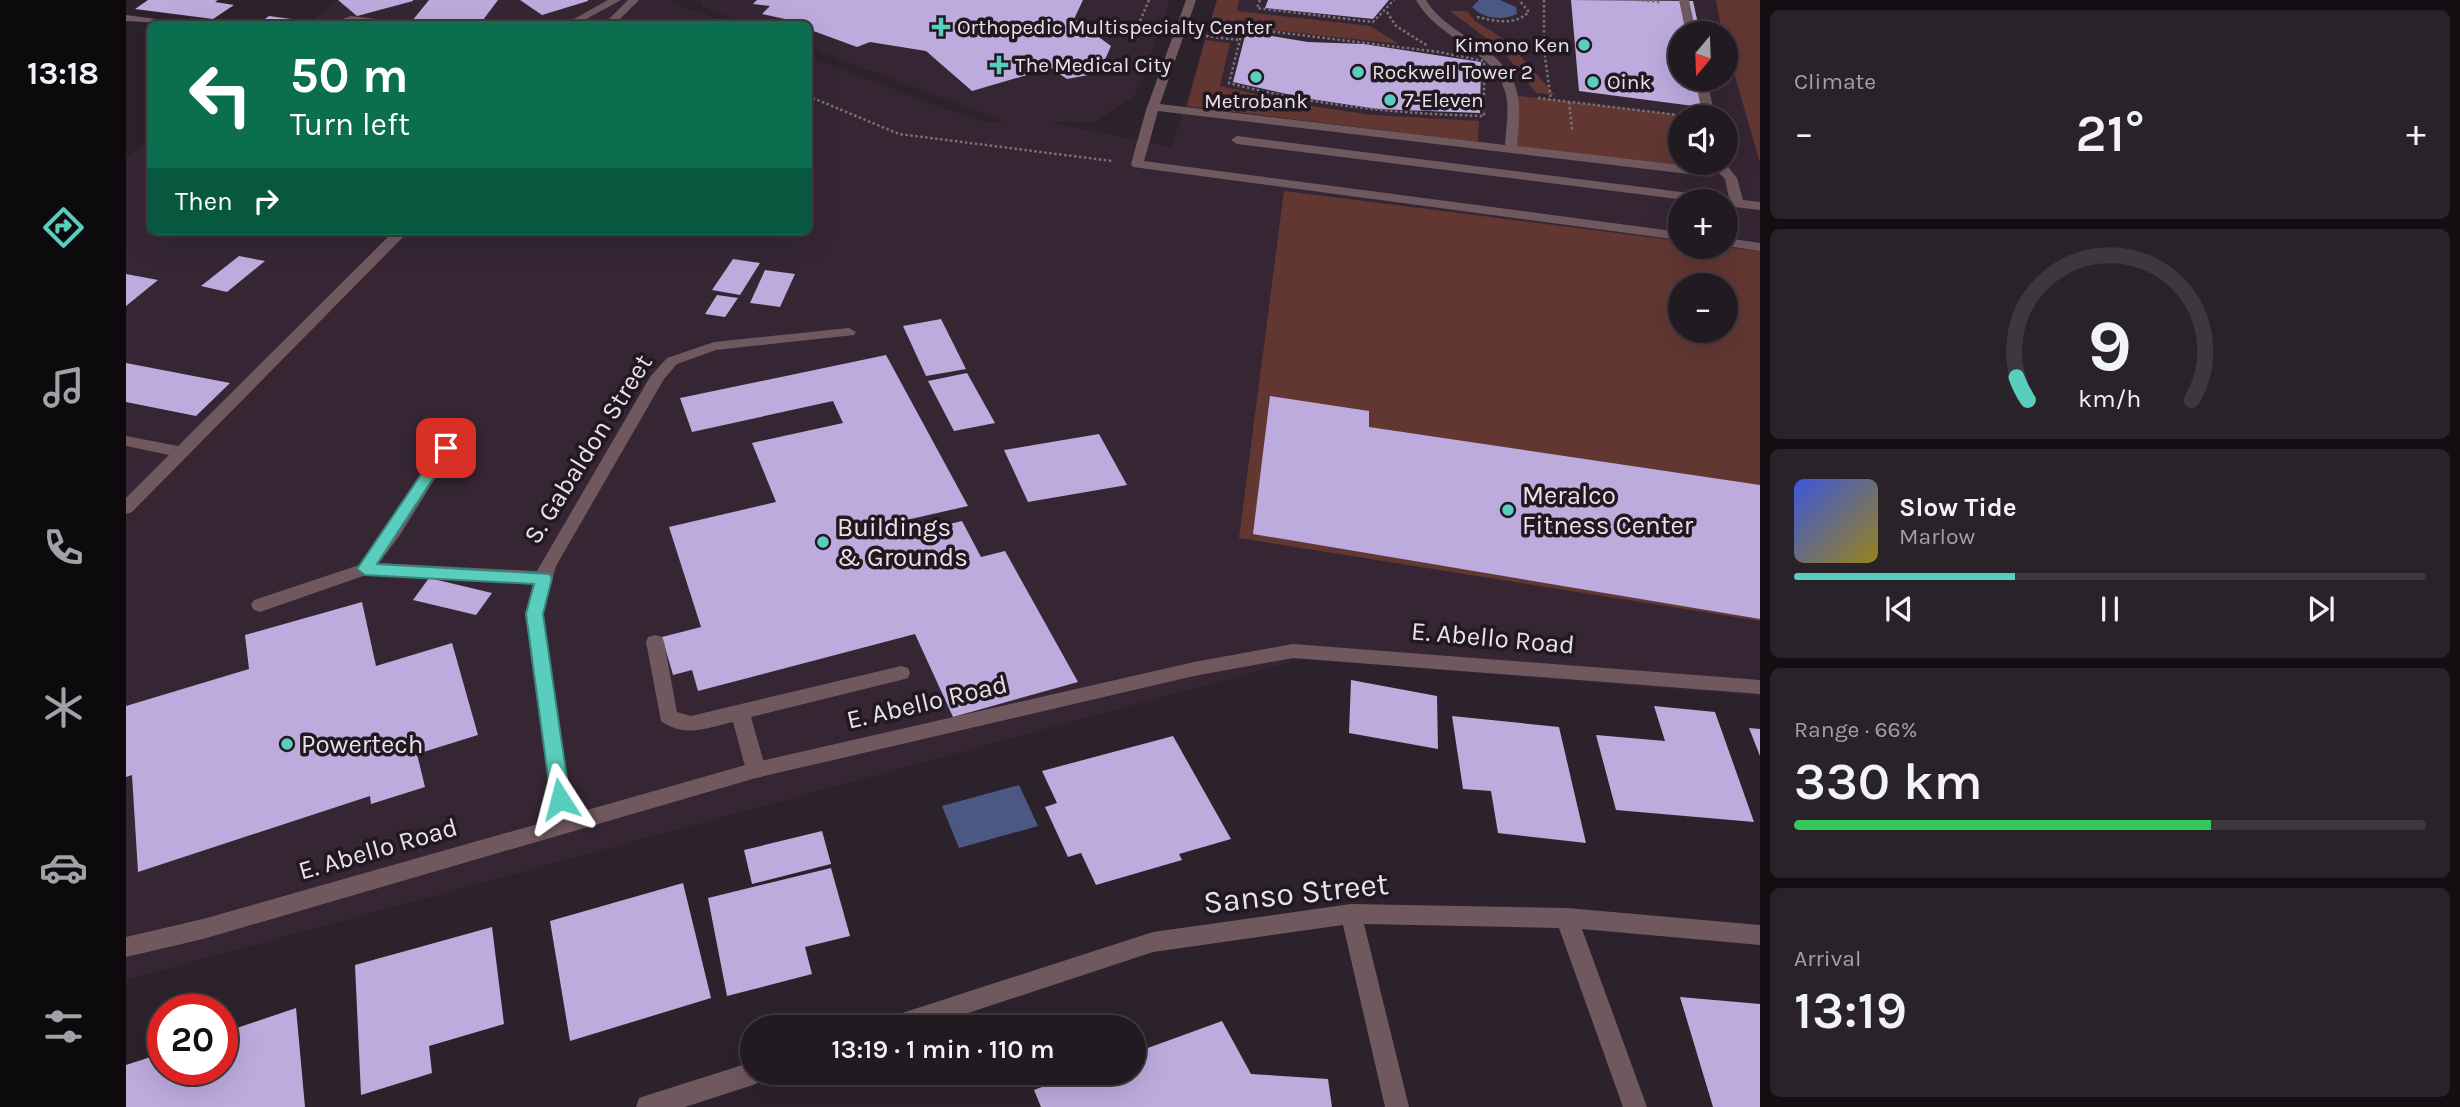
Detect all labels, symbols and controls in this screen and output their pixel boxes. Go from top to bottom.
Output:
place label: Orthopedic Multispecialty Center [957,15,1273,39]
marker: Orthopedic Multispecialty Center [931,17,951,37]
north arrow [1668,21,1738,91]
map controls [1668,21,1738,343]
place label: Kimono Ken [1455,33,1570,57]
marker: Kimono Ken [1576,37,1592,53]
text: 50 m [290,47,408,104]
icon: left [175,49,266,140]
place label: The Medical City [1015,53,1172,77]
text: 13:18 [27,55,99,92]
marker: The Medical City [989,55,1009,75]
place label: Rockwell Tower 2 [1372,60,1533,84]
marker: Rockwell Tower 2 [1350,64,1366,80]
text: Climate [1794,68,1876,95]
marker: Metrobank [1248,69,1264,85]
place label: Oink [1607,70,1651,94]
marker: Oink [1585,74,1601,90]
place label: 7-Eleven [1404,88,1484,112]
place label: Metrobank [1204,89,1308,113]
marker: 7-Eleven [1382,92,1398,108]
text: 21° [2076,103,2144,164]
button: sound [1668,105,1738,175]
text: Turn left [290,106,410,143]
text: − [1794,111,1814,156]
text: + [2406,111,2426,156]
icon: right [247,182,285,220]
text: Then [175,186,233,217]
button: + [1668,189,1738,259]
icon: directions [39,203,88,252]
button: − [1668,273,1738,343]
text: 9 [2088,304,2132,389]
street label: S. Gabaldon Street [517,348,659,549]
icon: music [39,363,88,412]
text: km/h [2078,384,2142,413]
pin [416,418,476,478]
icon: arrive [427,429,465,467]
place label: Meralco Fitness Center [1522,480,1694,541]
text: Slow Tide [1899,492,2017,523]
marker: Meralco Fitness Center [1500,502,1516,518]
place label: Buildings & Grounds [837,512,968,573]
icon: phone [39,523,88,572]
text: Marlow [1899,523,1975,550]
marker: Buildings & Grounds [815,534,831,550]
icon: previous [1880,590,1918,628]
icon: pause [2091,590,2129,628]
icon: next [2302,590,2340,628]
street label: E. Abello Road [1410,615,1576,661]
street label: E. Abello Road [844,668,1010,736]
icon: climate [39,683,88,732]
text: Range · 66% [1794,716,1917,743]
place label: Powertech [301,729,423,760]
marker: Powertech [279,736,295,752]
text: 330 km [1794,751,1983,812]
position arrow [523,762,597,836]
street label: E. Abello Road [295,812,461,886]
icon: car [39,843,88,892]
street label: Sanso Street [1202,865,1390,921]
text: Arrival [1794,945,1861,972]
text: 13:19 [1794,980,1907,1041]
speed limit sign: 20 [147,994,238,1085]
icon: filters [39,1002,88,1051]
text: 13:19 · 1 min · 110 m [832,1034,1054,1065]

